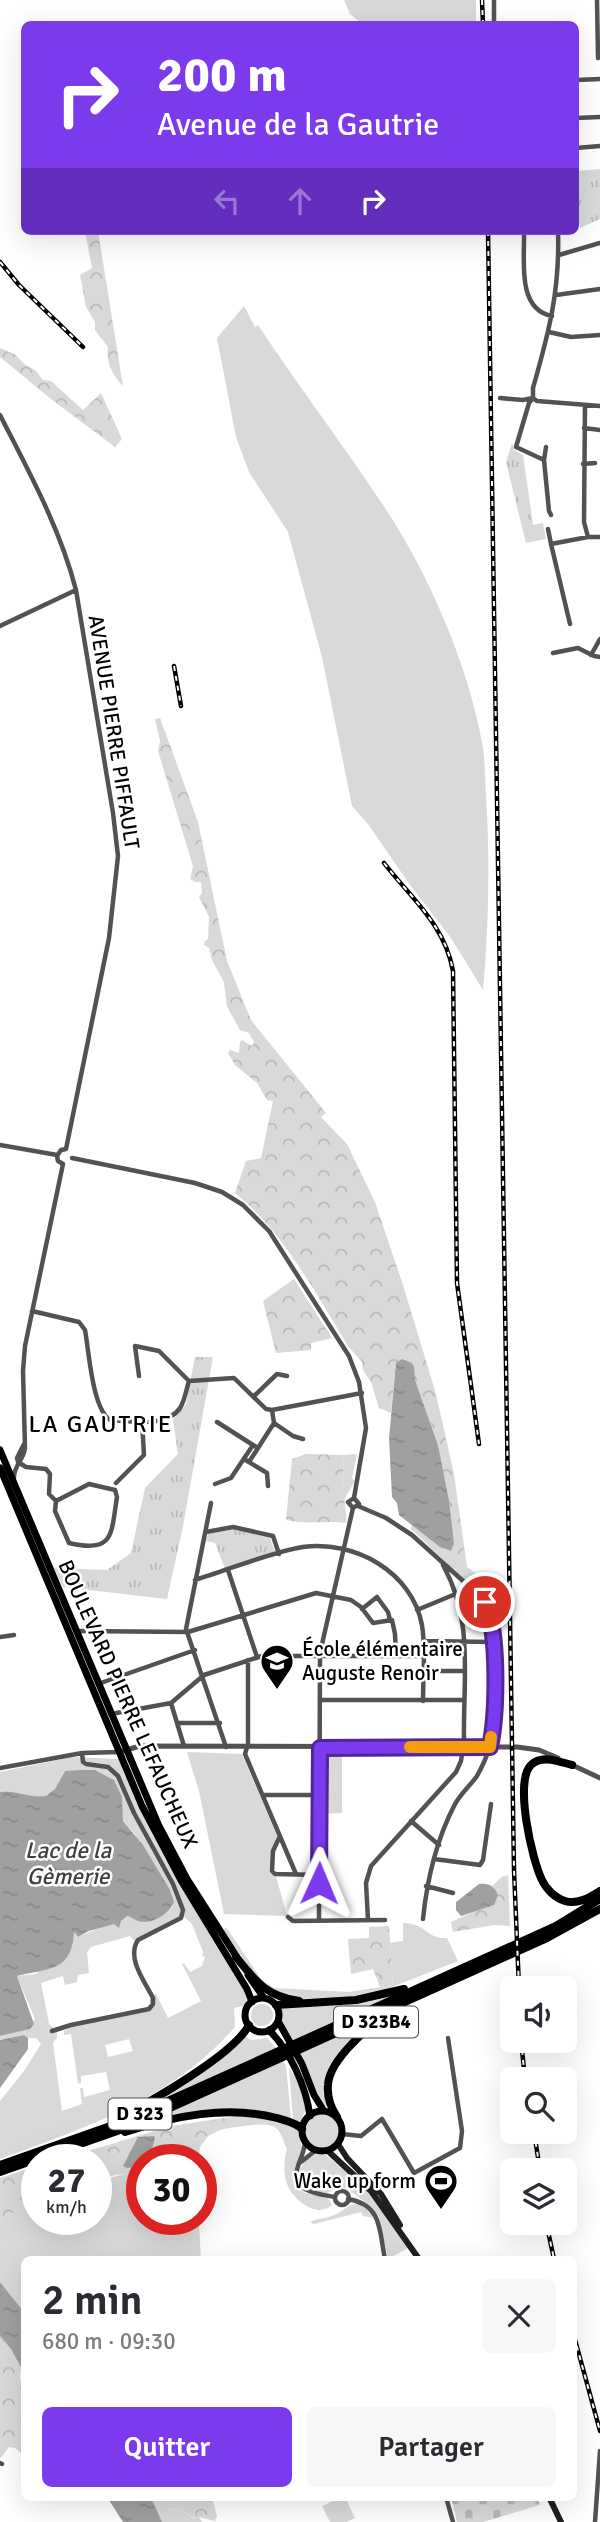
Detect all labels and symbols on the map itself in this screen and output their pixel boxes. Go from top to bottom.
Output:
street label: AVENUE PIERRE PIFFAULT [83,613,145,851]
district label: LA GAUTRIE [29,1409,173,1439]
street label: BOULEVARD PIERRE LEFAUCHEUX [52,1556,204,1852]
pin [455,1572,515,1632]
place label: École élémentaire Auguste Renoir [302,1636,463,1686]
school or university icon: École élémentaire Auguste Renoir [258,1642,296,1691]
water label: Lac de la Gèmerie [25,1836,113,1891]
position arrow [282,1846,356,1920]
road number: D 323B4 [334,2006,418,2038]
road number: D 323 [108,2098,172,2130]
speed limit sign: 30 [126,2144,217,2235]
sports icon: Wake up form [422,2162,460,2211]
place label: Wake up form [294,2168,416,2194]

